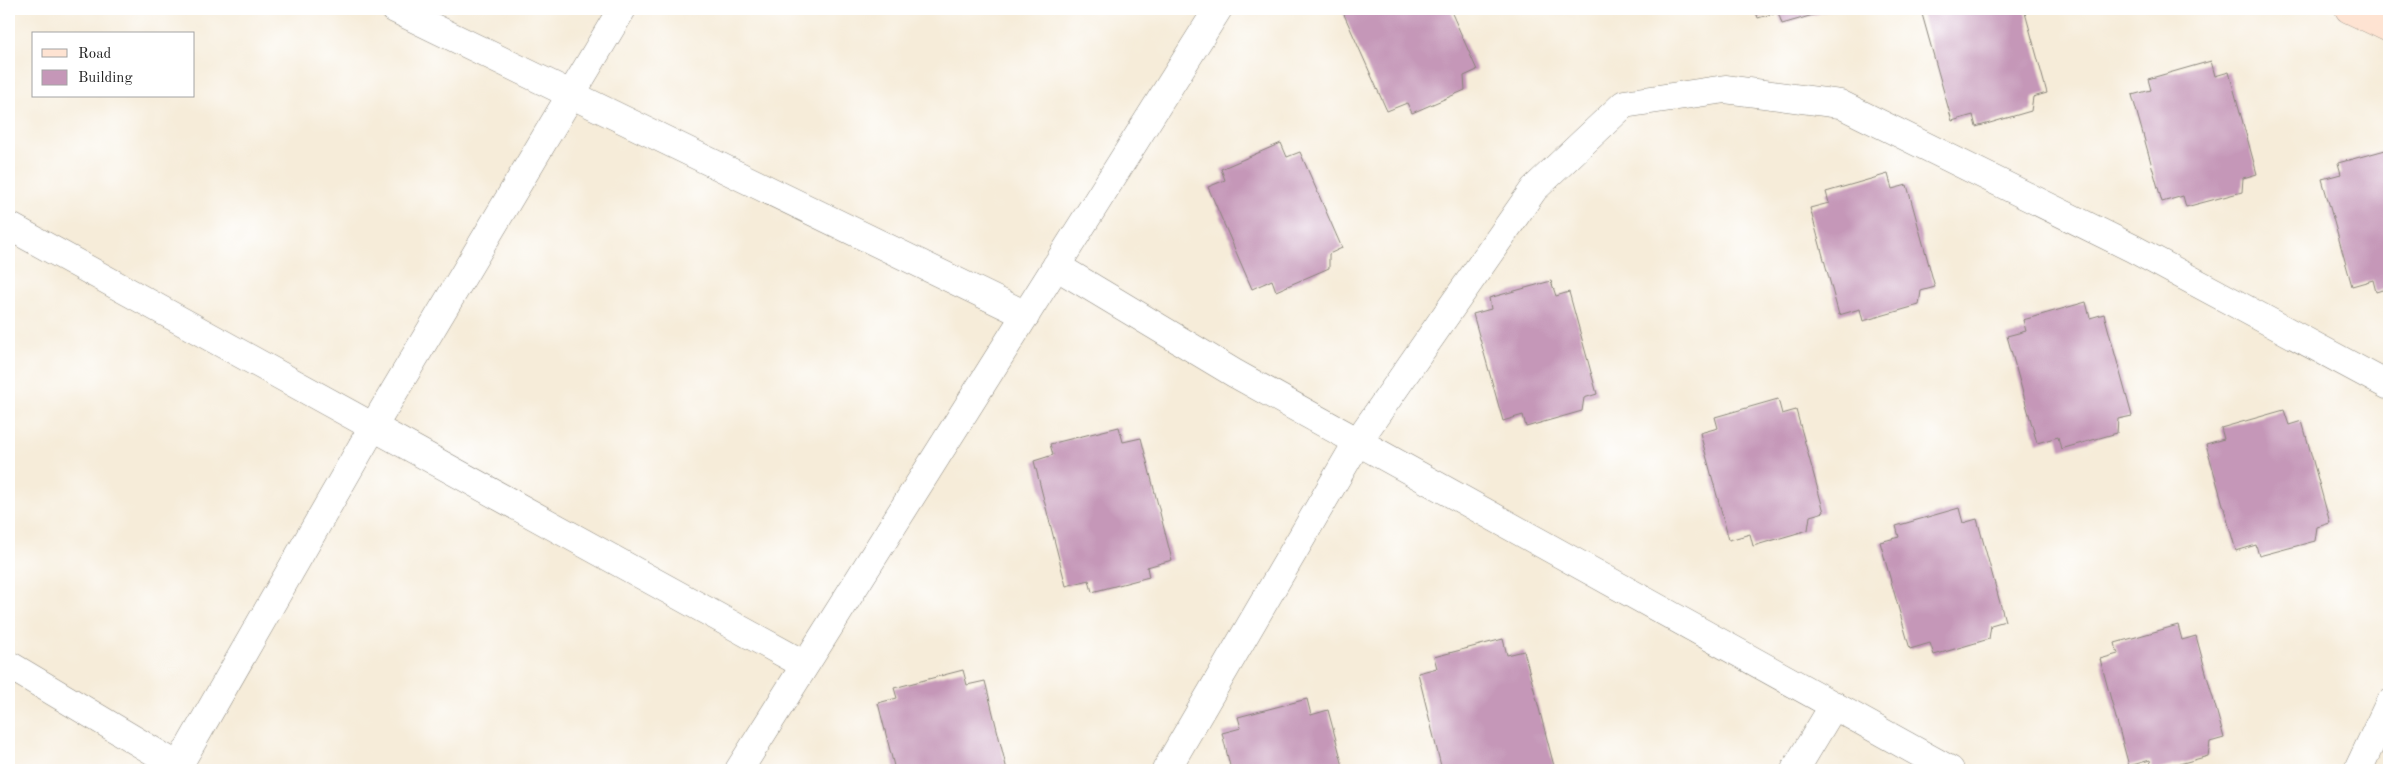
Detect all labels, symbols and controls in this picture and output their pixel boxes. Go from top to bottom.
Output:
legend [32,32,195,98]
text: Road [78,47,112,62]
text: Building [78,71,133,86]

